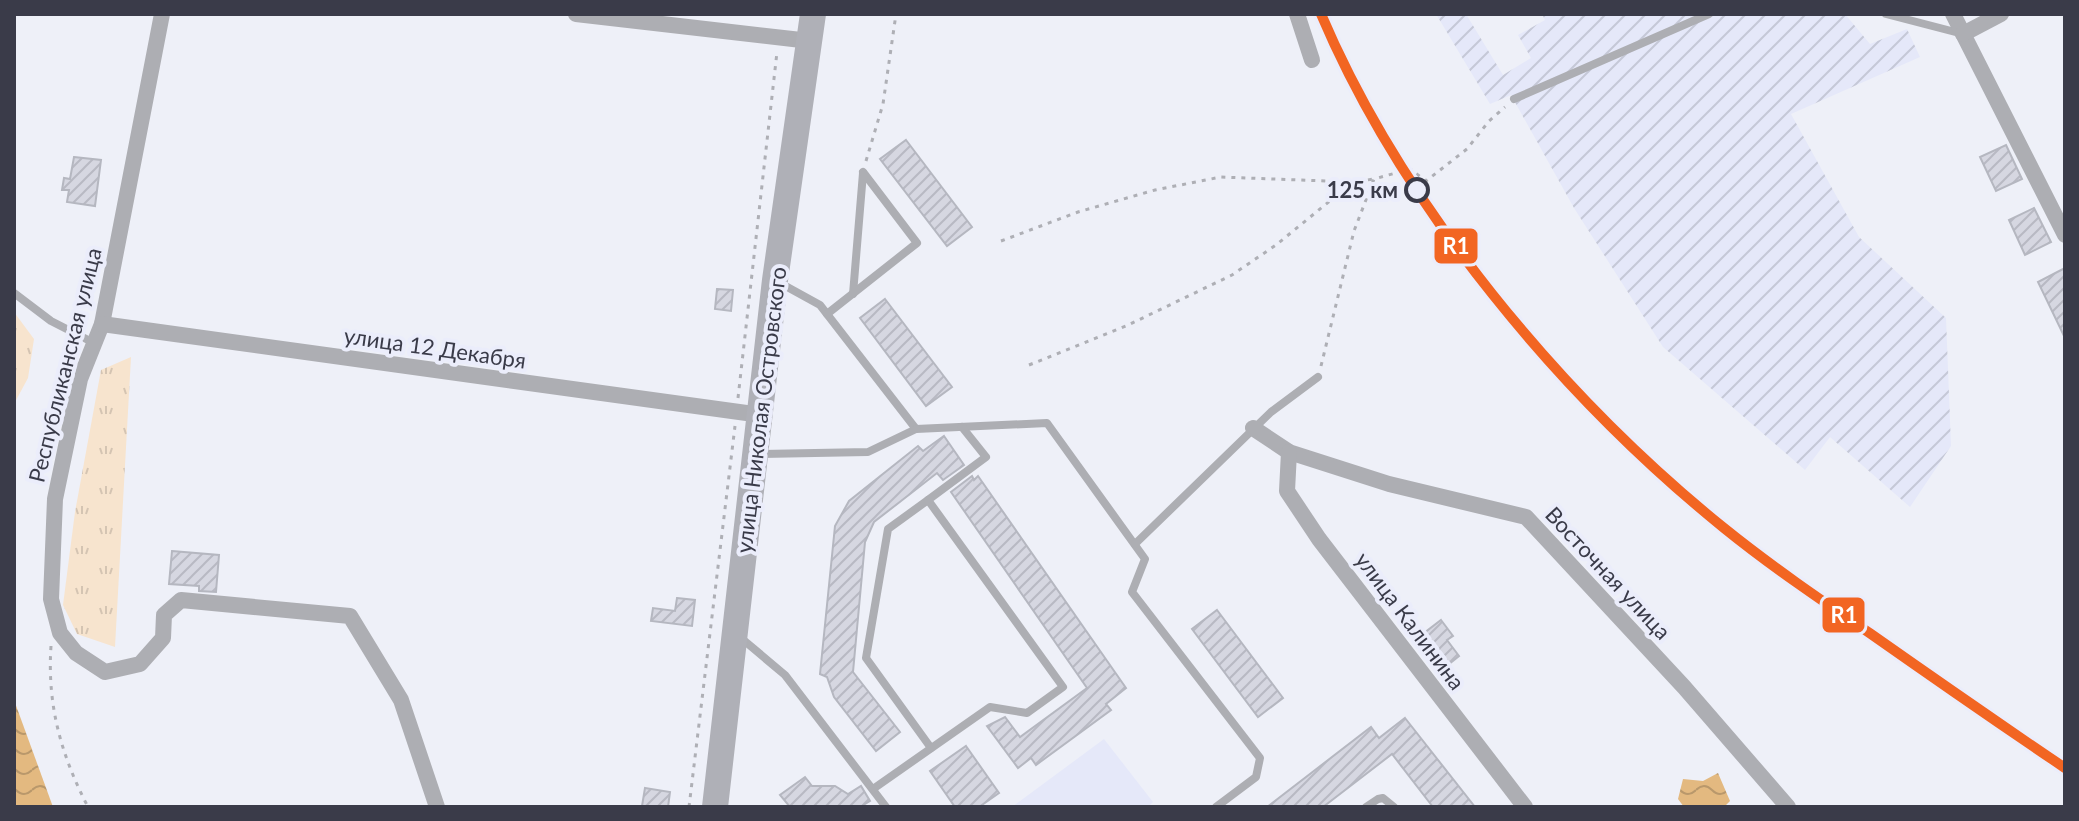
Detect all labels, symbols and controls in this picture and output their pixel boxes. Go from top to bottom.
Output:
place label: 125 км [1327,176,1398,203]
marker: 125 км [1405,178,1429,202]
line badge: R1 [1433,227,1479,265]
text: R1 [1443,232,1469,259]
street label: Республиканская улица [22,245,107,485]
street label: улица Николая Островского [730,265,791,555]
street label: улица 12 Декабря [342,321,528,374]
street label: Восточная улица [1540,501,1677,645]
street label: улица Калинина [1350,547,1471,695]
line badge: R1 [1821,596,1866,634]
text: R1 [1831,601,1857,628]

